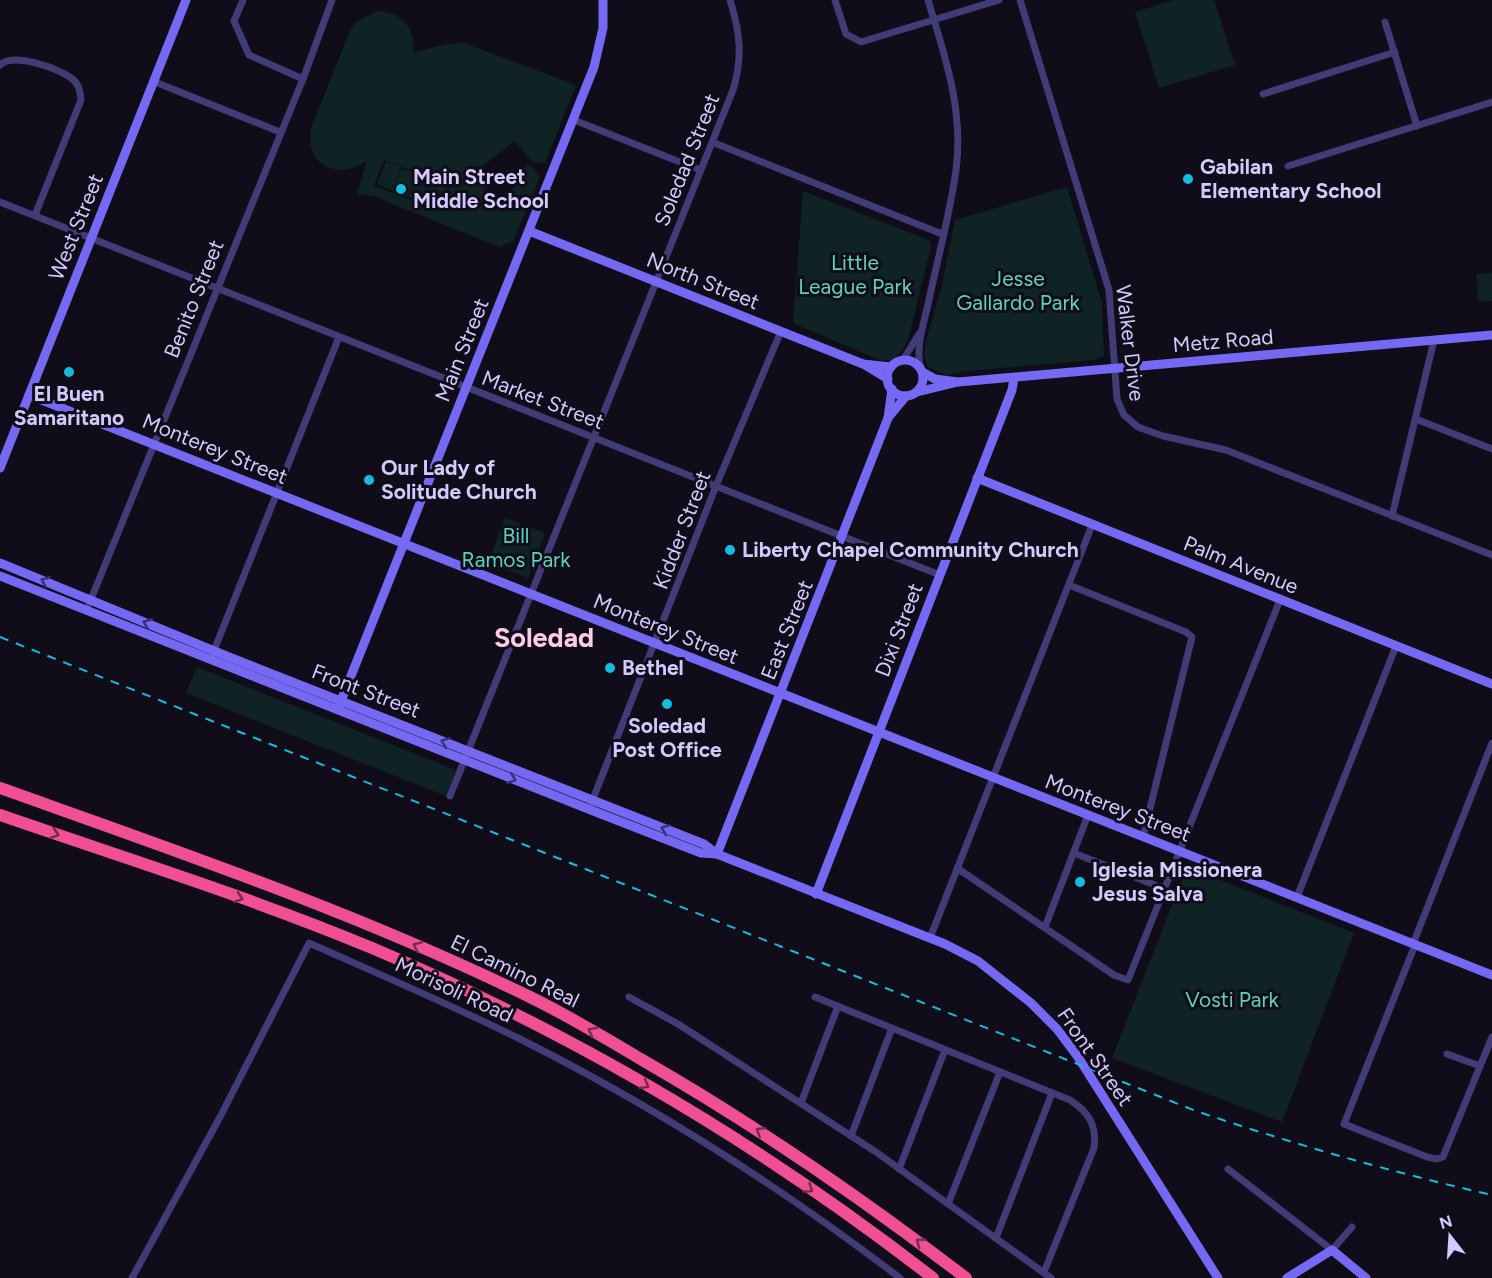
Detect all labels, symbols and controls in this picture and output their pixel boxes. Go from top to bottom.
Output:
street label: Soledad Street [649,90,724,230]
place label: Gabilan Elementary School [1200,154,1381,203]
place label: Main Street Middle School [413,164,549,213]
street label: West Street [43,170,108,284]
marker: Gabilan Elementary School [1181,172,1195,186]
marker: Main Street Middle School [394,182,408,196]
street label: Benito Street [159,236,229,361]
street label: North Street [643,247,763,314]
park label: Little League Park [798,250,913,299]
park label: Jesse Gallardo Park [956,266,1080,315]
street label: Walker Drive [1111,283,1150,402]
street label: Main Street [430,295,494,405]
street label: Metz Road [1172,324,1274,357]
marker: El Buen Samaritano [62,365,76,379]
street label: Market Street [479,365,608,434]
place label: El Buen Samaritano [14,381,124,430]
street label: Monterey Street [139,408,291,489]
place label: Our Lady of Solitude Church [381,455,537,504]
street label: Kidder Street [647,467,716,593]
marker: Our Lady of Solitude Church [362,473,376,487]
park label: Bill Ramos Park [462,523,571,572]
street label: Palm Avenue [1180,530,1302,599]
place label: Liberty Chapel Community Church [742,537,1079,562]
marker: Liberty Chapel Community Church [723,543,737,557]
one-way arrow [41,576,52,588]
street label: East Street [755,576,818,683]
street label: Dixi Street [869,579,928,680]
street label: Monterey Street [590,588,742,669]
one-way arrow [142,618,153,630]
district label: Soledad [494,621,594,654]
place label: Bethel [622,655,684,680]
street label: Front Street [308,658,424,723]
marker: Bethel [603,661,617,675]
marker: Soledad Post Office [660,697,674,711]
place label: Soledad Post Office [612,713,722,762]
one-way arrow [440,737,451,749]
street label: Monterey Street [1042,768,1195,847]
one-way arrow [506,771,516,784]
one-way arrow [661,824,672,836]
one-way arrow [49,827,60,839]
place label: Iglesia Missionera Jesus Salva [1092,857,1262,906]
marker: Iglesia Missionera Jesus Salva [1073,875,1087,889]
one-way arrow [233,891,244,904]
street label: El Camino Real [447,929,584,1012]
one-way arrow [413,941,424,953]
street label: Morisoli Road [391,951,517,1028]
park label: Vosti Park [1185,987,1280,1012]
street label: Front Street [1052,1003,1138,1111]
one-way arrow [588,1027,599,1038]
one-way arrow [639,1077,649,1089]
one-way arrow [756,1126,766,1138]
one-way arrow [803,1182,814,1193]
north arrow [1420,1206,1480,1266]
text: N [1437,1211,1454,1233]
one-way arrow [915,1239,926,1250]

